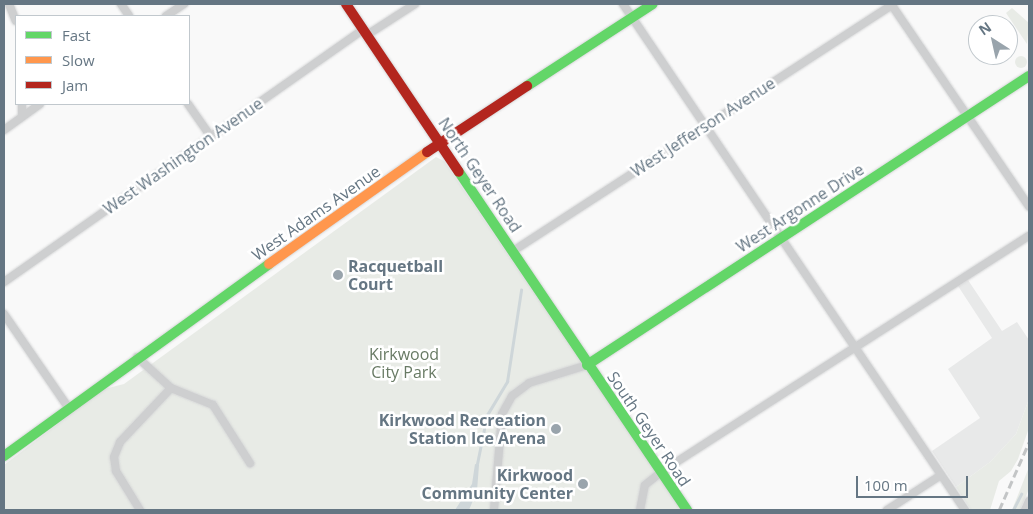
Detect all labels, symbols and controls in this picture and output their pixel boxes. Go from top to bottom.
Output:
legend [15,15,190,105]
north arrow [968,15,1018,65]
text: N [975,17,995,39]
text: Fast [62,25,91,45]
text: Slow [62,50,95,70]
street label: West Jefferson Avenue [627,73,779,181]
text: Jam [62,75,88,95]
street label: West Washington Avenue [100,94,266,218]
street label: North Geyer Road [434,114,526,236]
street label: West Argonne Drive [733,160,867,256]
street label: West Adams Avenue [248,161,384,265]
place label: Racquetball Court [348,256,443,294]
marker: Racquetball Court [332,269,344,281]
park label: Kirkwood City Park [369,344,439,382]
street label: South Geyer Road [603,368,695,490]
place label: Kirkwood Recreation Station Ice Arena [379,410,546,448]
marker: Kirkwood Recreation Station Ice Arena [550,423,562,435]
place label: Kirkwood Community Center [422,465,573,503]
scale bar [858,466,970,498]
text: 100 m [864,475,908,495]
marker: Kirkwood Community Center [577,478,589,490]

